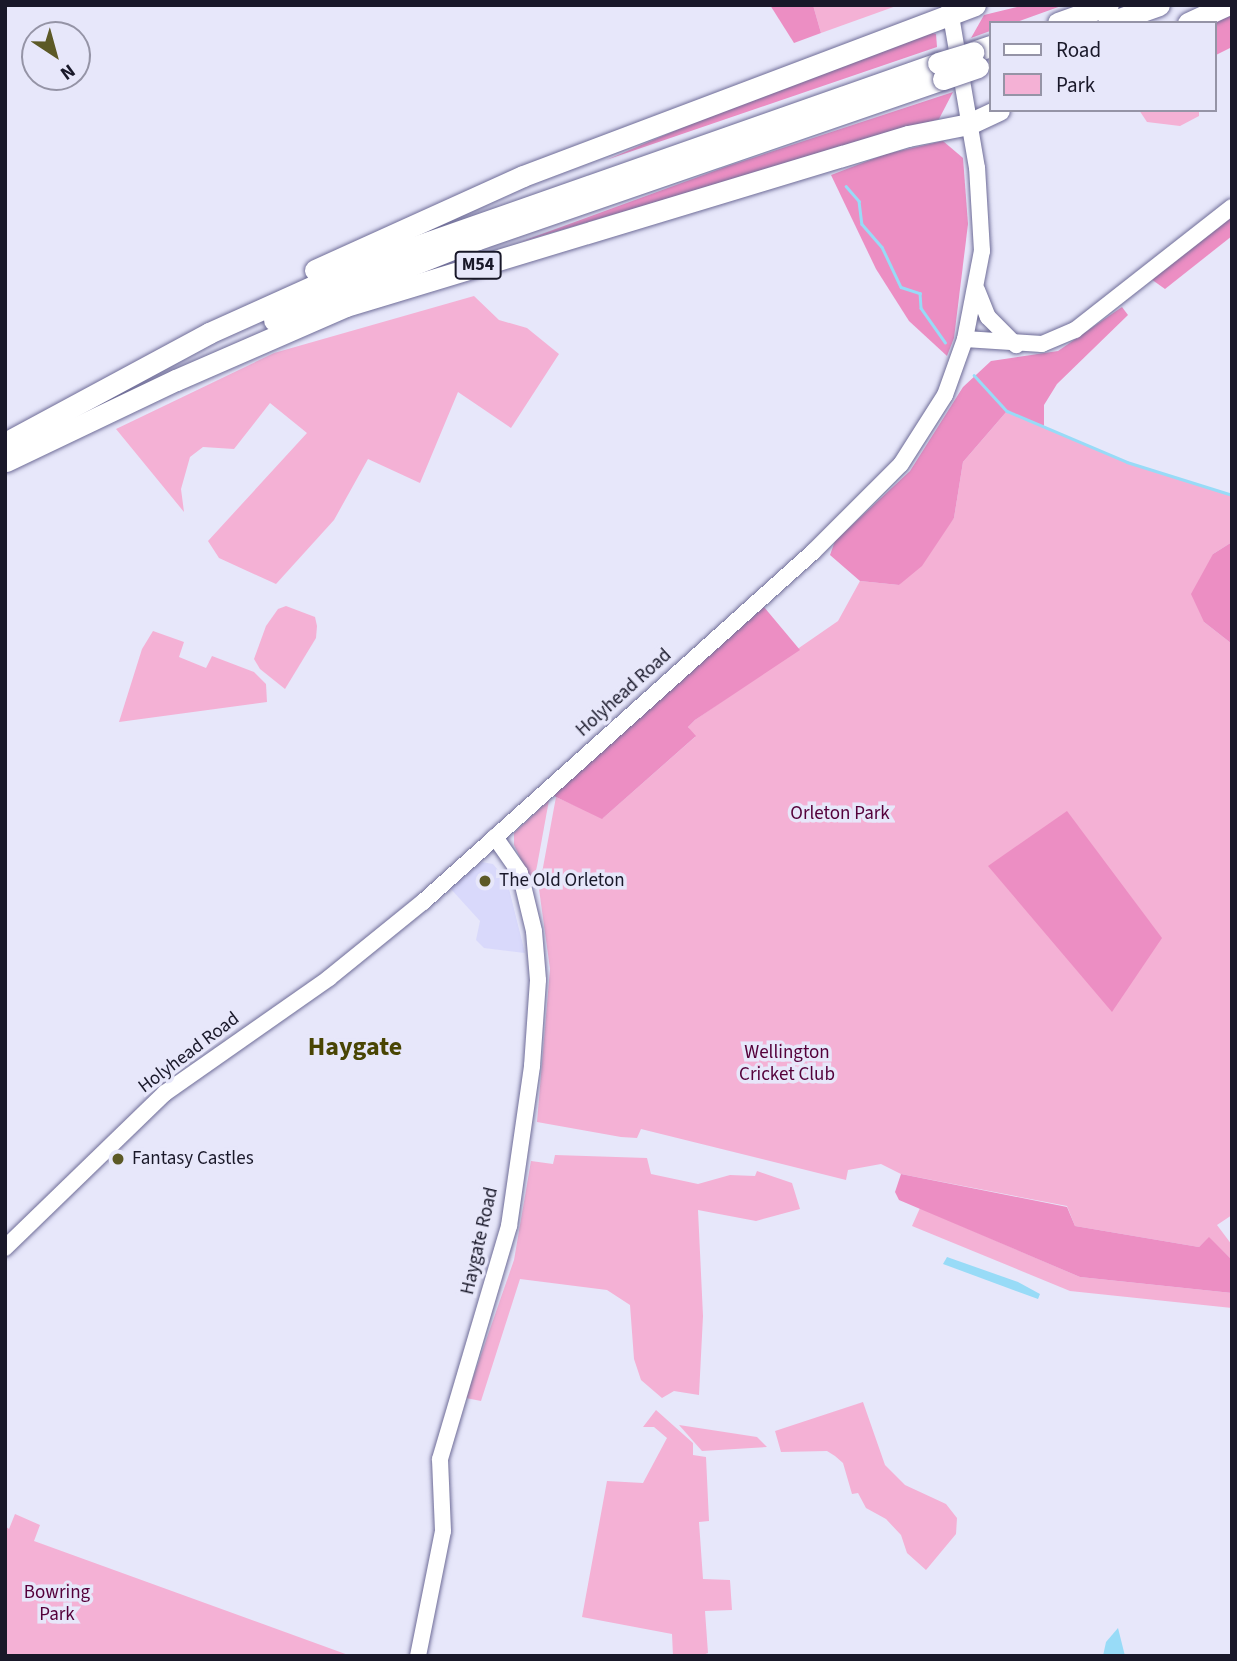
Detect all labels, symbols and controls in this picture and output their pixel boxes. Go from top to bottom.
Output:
north arrow [21,21,91,91]
legend [988,21,1216,112]
text: Road [1056,35,1101,65]
text: N [54,57,81,86]
text: Park [1056,70,1095,100]
road number: M54 [454,250,503,279]
street label: Holyhead Road [572,644,676,742]
park label: Orleton Park [790,803,890,825]
place label: The Old Orleton [499,870,625,892]
marker: The Old Orleton [477,873,493,889]
street label: Holyhead Road [134,1008,244,1098]
district label: Haygate [308,1031,402,1063]
park label: Wellington Cricket Club [739,1042,835,1086]
place label: Fantasy Castles [132,1148,254,1170]
marker: Fantasy Castles [110,1151,126,1167]
street label: Haygate Road [457,1185,503,1297]
park label: Bowring Park [24,1582,90,1626]

